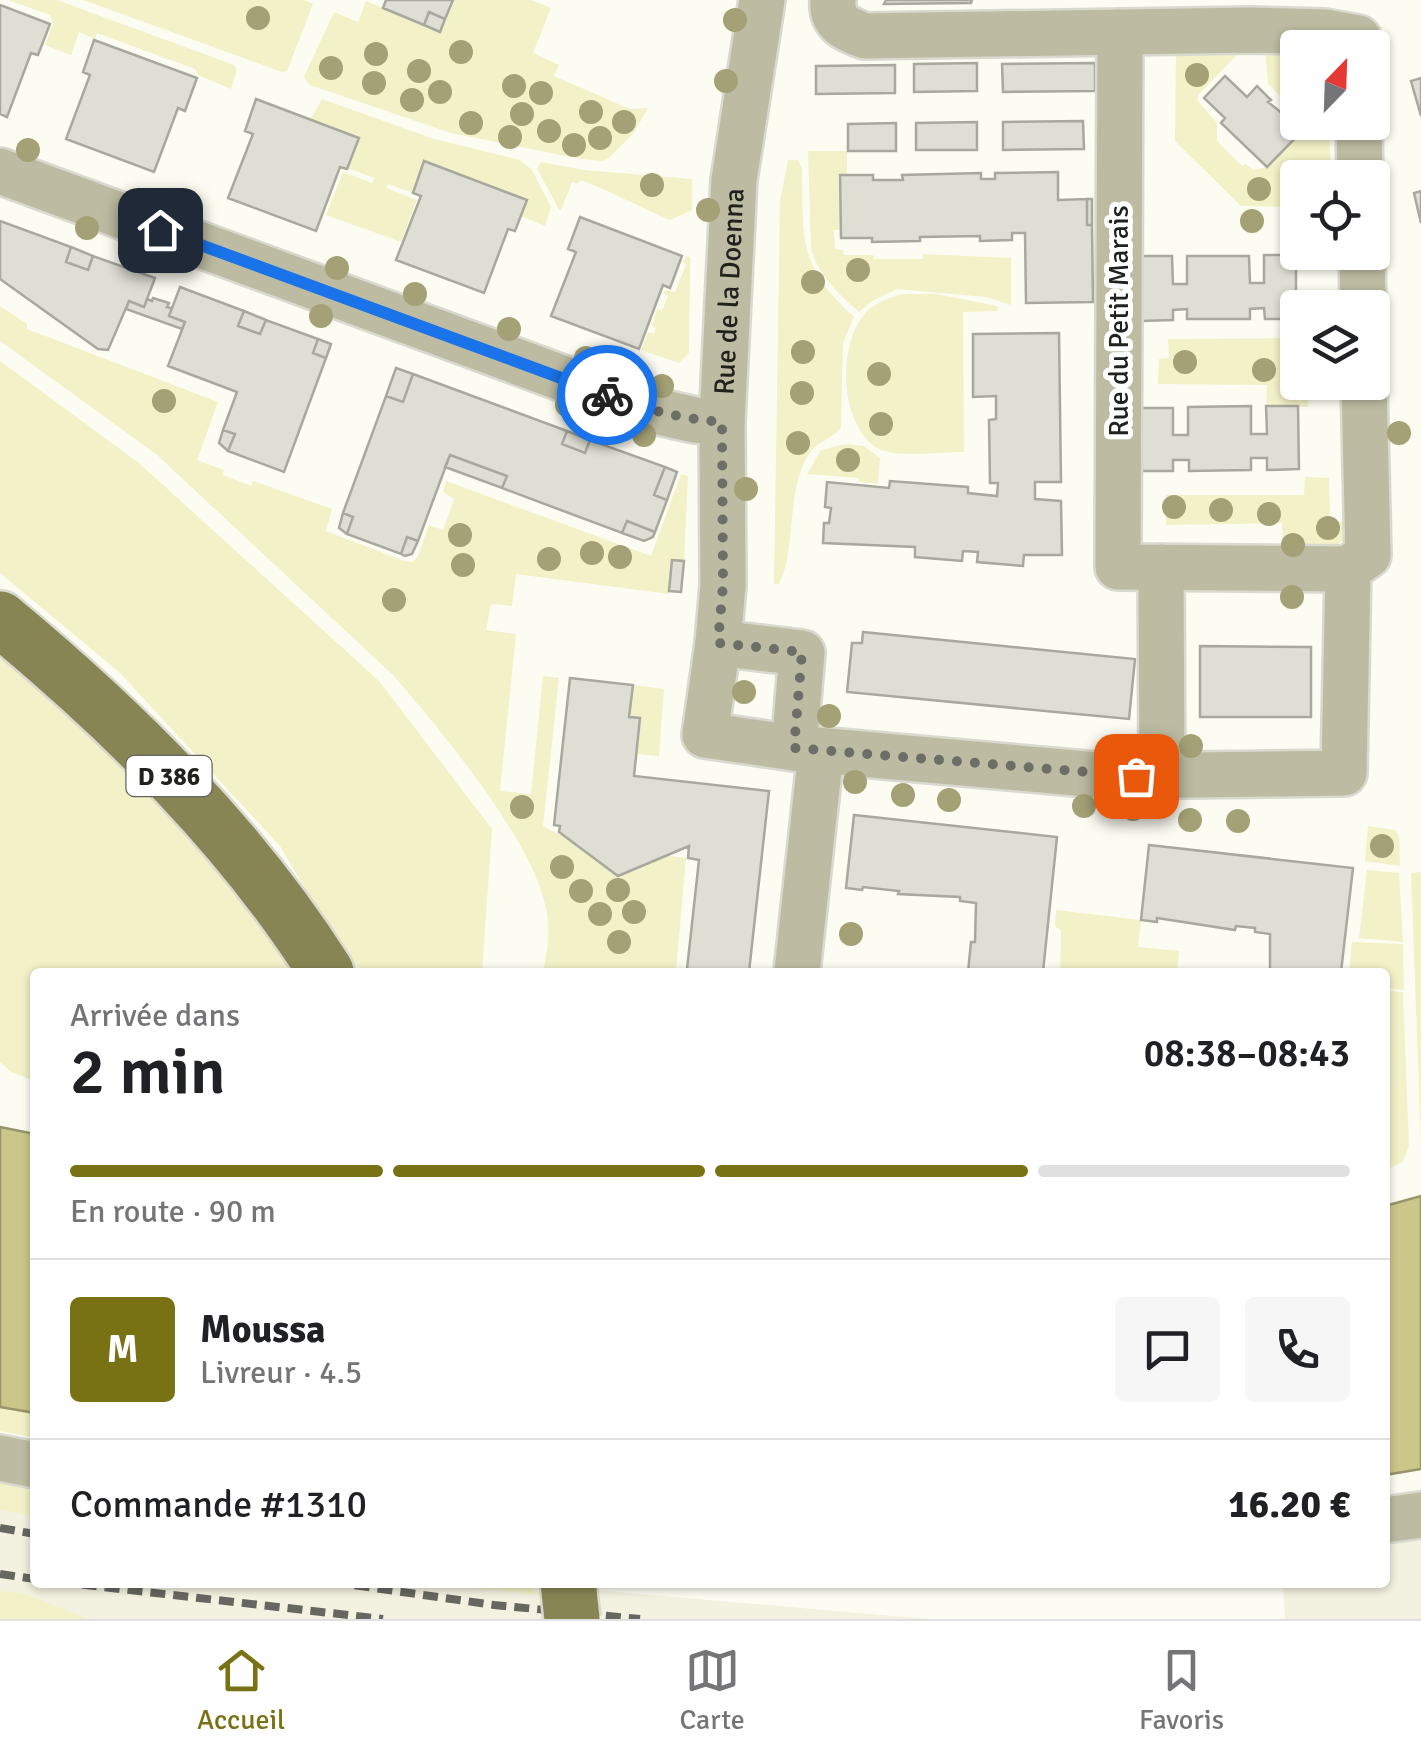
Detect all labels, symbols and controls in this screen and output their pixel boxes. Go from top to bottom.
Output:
north arrow [1280,30,1390,140]
map controls [1280,30,1390,400]
button: locate [1280,160,1390,270]
street label: Rue de la Doenna [707,187,752,396]
pin [118,188,203,273]
icon: home [133,203,188,258]
street label: Rue du Petit Marais [1102,205,1136,437]
button: layers [1280,290,1390,400]
courier [557,345,657,445]
icon: bike [580,368,635,423]
pin [1094,734,1179,819]
icon: bag [1109,749,1164,804]
road number: D 386 [126,756,212,796]
text: Arrivée dans [70,996,240,1035]
text: 08:38–08:43 [1144,1030,1350,1077]
text: 2 min [70,1032,226,1112]
text: En route · 90 m [70,1192,276,1231]
button: chat [1115,1297,1220,1402]
button: phone [1245,1297,1350,1402]
text: Moussa [200,1306,326,1353]
text: M [107,1326,138,1373]
text: Livreur · 4.5 [200,1353,362,1392]
text: Commande #1310 [70,1481,367,1528]
text: 16.20 € [1228,1481,1350,1528]
tab: Accueil [197,1643,285,1737]
tab: Carte [679,1643,745,1737]
tab: Favoris [1139,1643,1224,1737]

